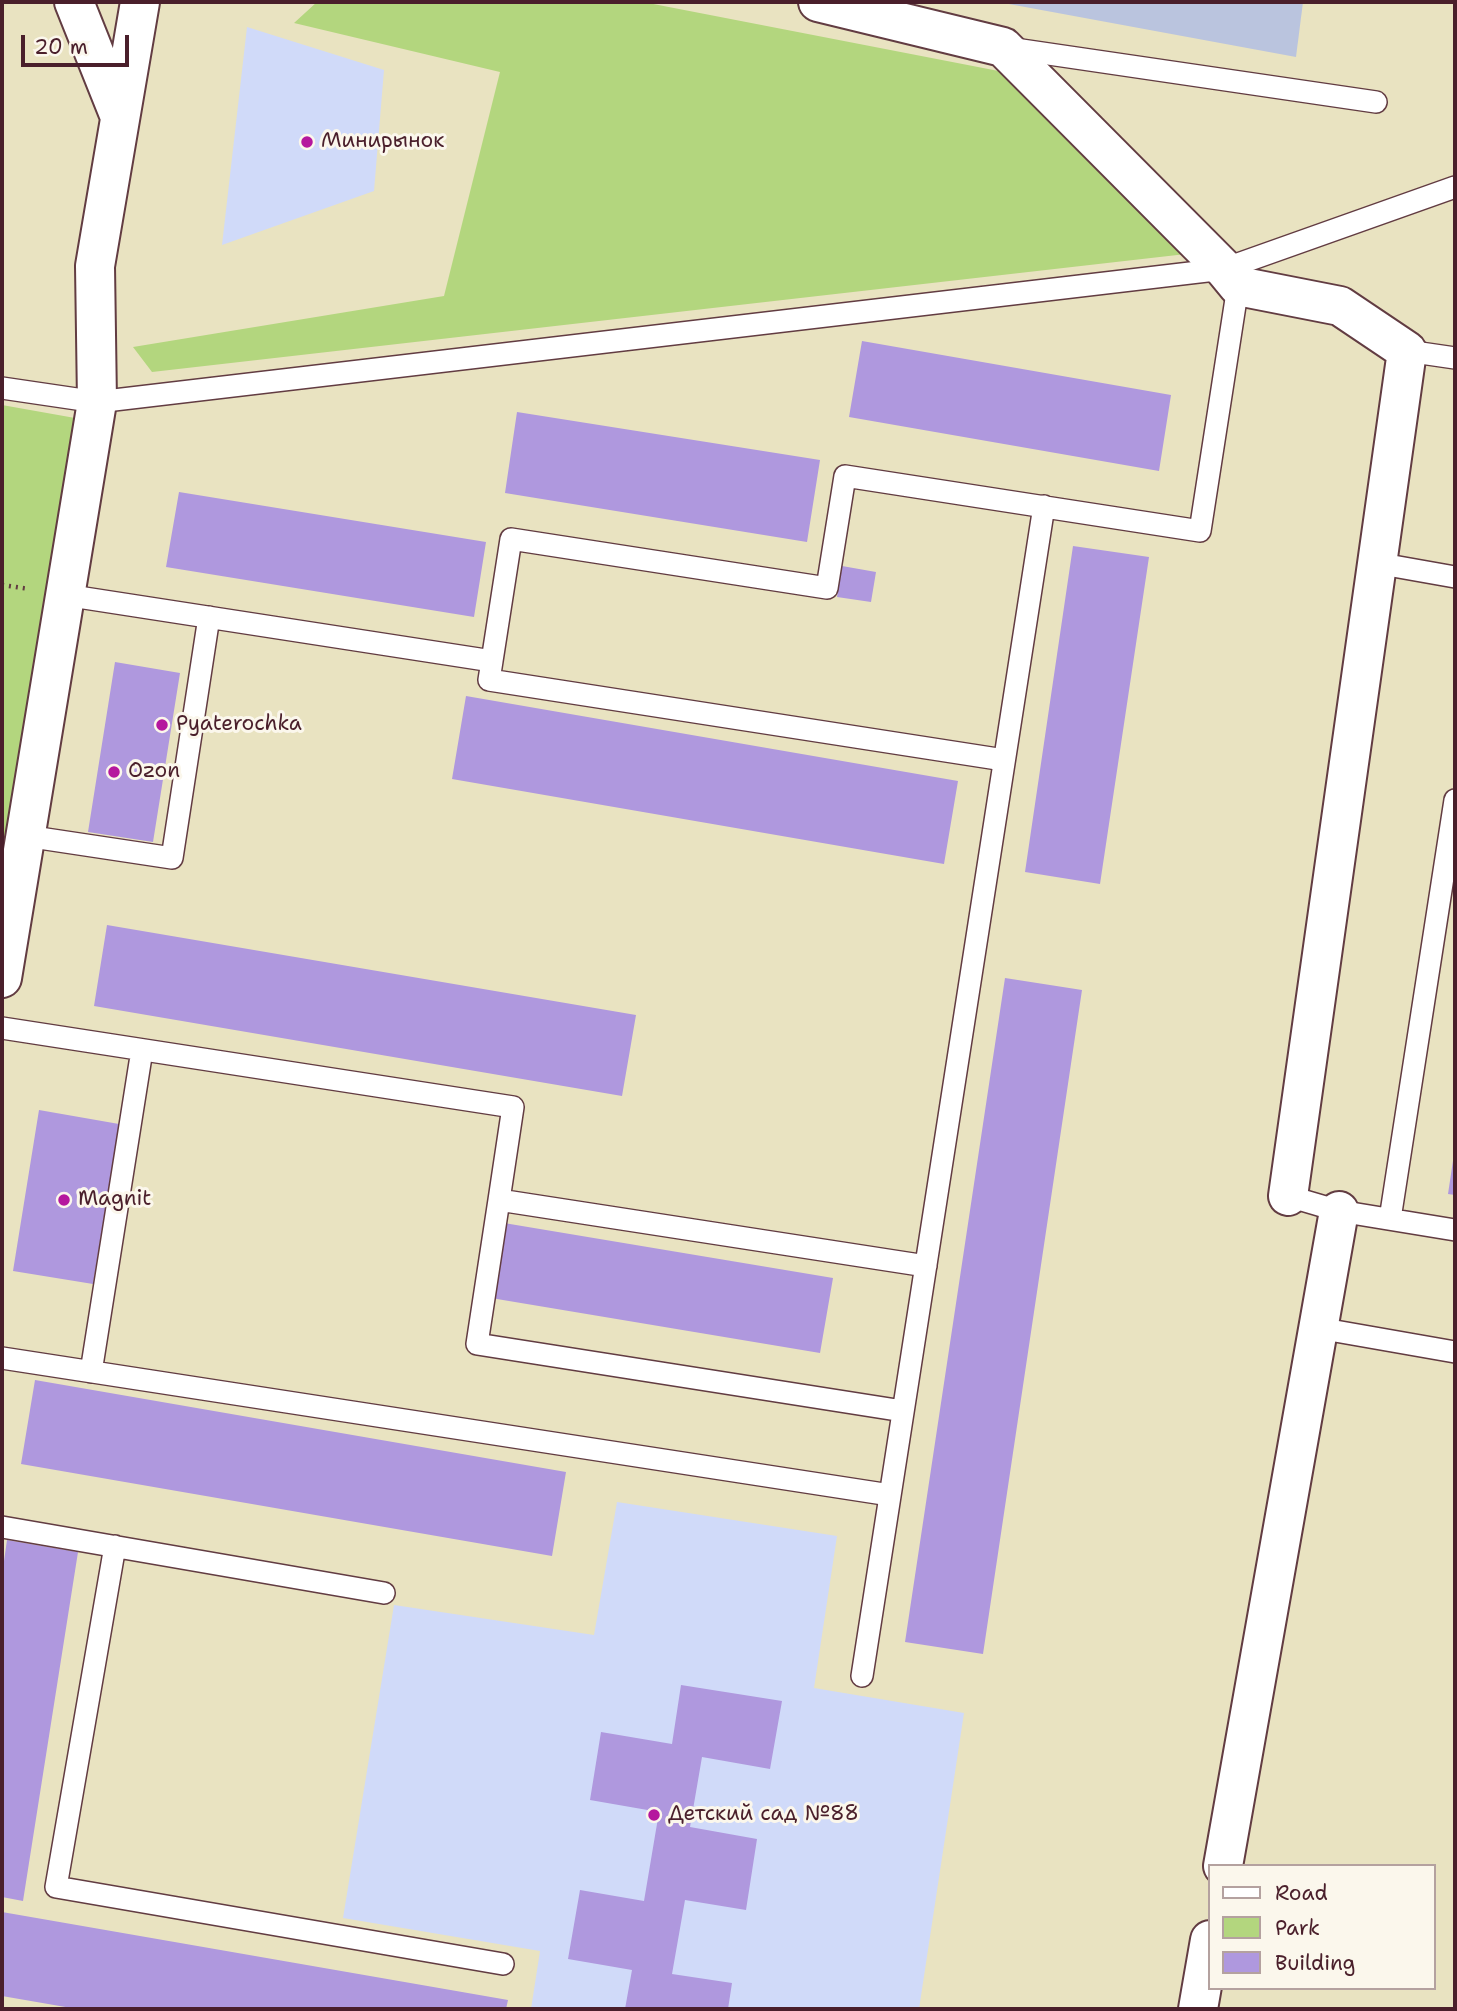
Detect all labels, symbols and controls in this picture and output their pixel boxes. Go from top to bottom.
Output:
scale bar [24,21,133,65]
text: 20 m [34,33,88,61]
place label: Минирынок [321,129,444,155]
marker: Минирынок [299,134,315,150]
place label: Pyaterochka [176,712,302,738]
marker: Pyaterochka [154,717,170,733]
place label: Ozon [128,759,180,785]
marker: Ozon [106,764,122,780]
place label: Magnit [78,1187,151,1213]
marker: Magnit [56,1192,72,1208]
place label: Детский сад №88 [668,1802,859,1828]
marker: Детский сад №88 [646,1807,662,1823]
legend [1208,1864,1436,1990]
text: Road [1275,1879,1328,1907]
text: Park [1275,1914,1320,1942]
text: Building [1275,1949,1355,1977]

